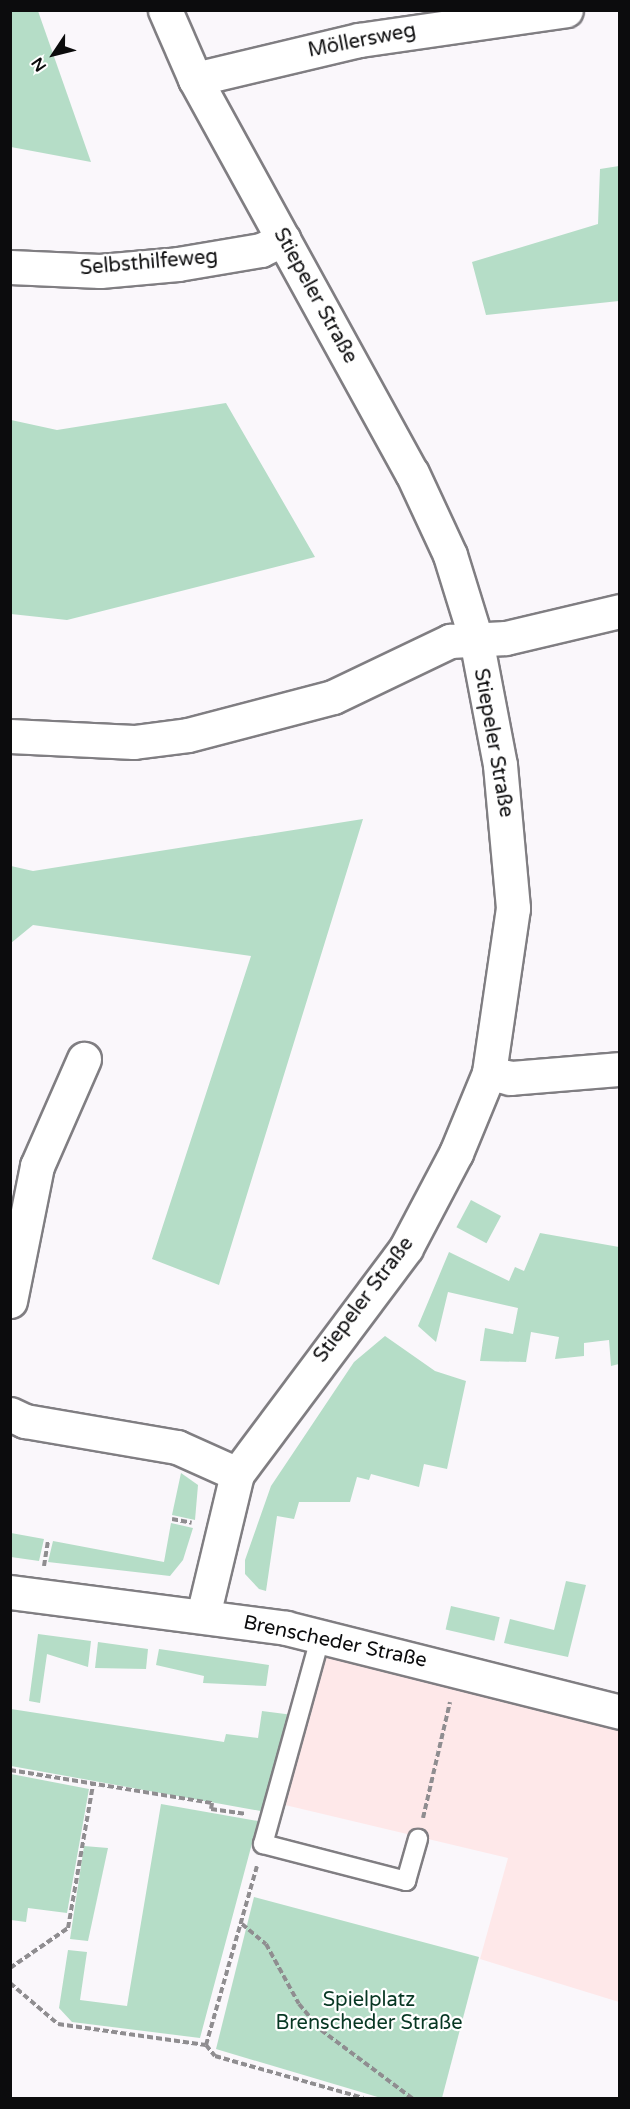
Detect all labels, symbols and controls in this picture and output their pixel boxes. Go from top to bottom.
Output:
street label: Möllersweg [306,19,418,63]
north arrow [24,24,84,84]
text: N [27,53,51,75]
street label: Stiepeler Straße [268,224,362,368]
street label: Selbsthilfeweg [79,245,219,281]
street label: Stiepeler Straße [468,667,518,819]
street label: Stiepeler Straße [309,1233,419,1367]
street label: Brenscheder Straße [241,1611,429,1673]
park label: Spielplatz Brenscheder Straße [275,1988,463,2035]

